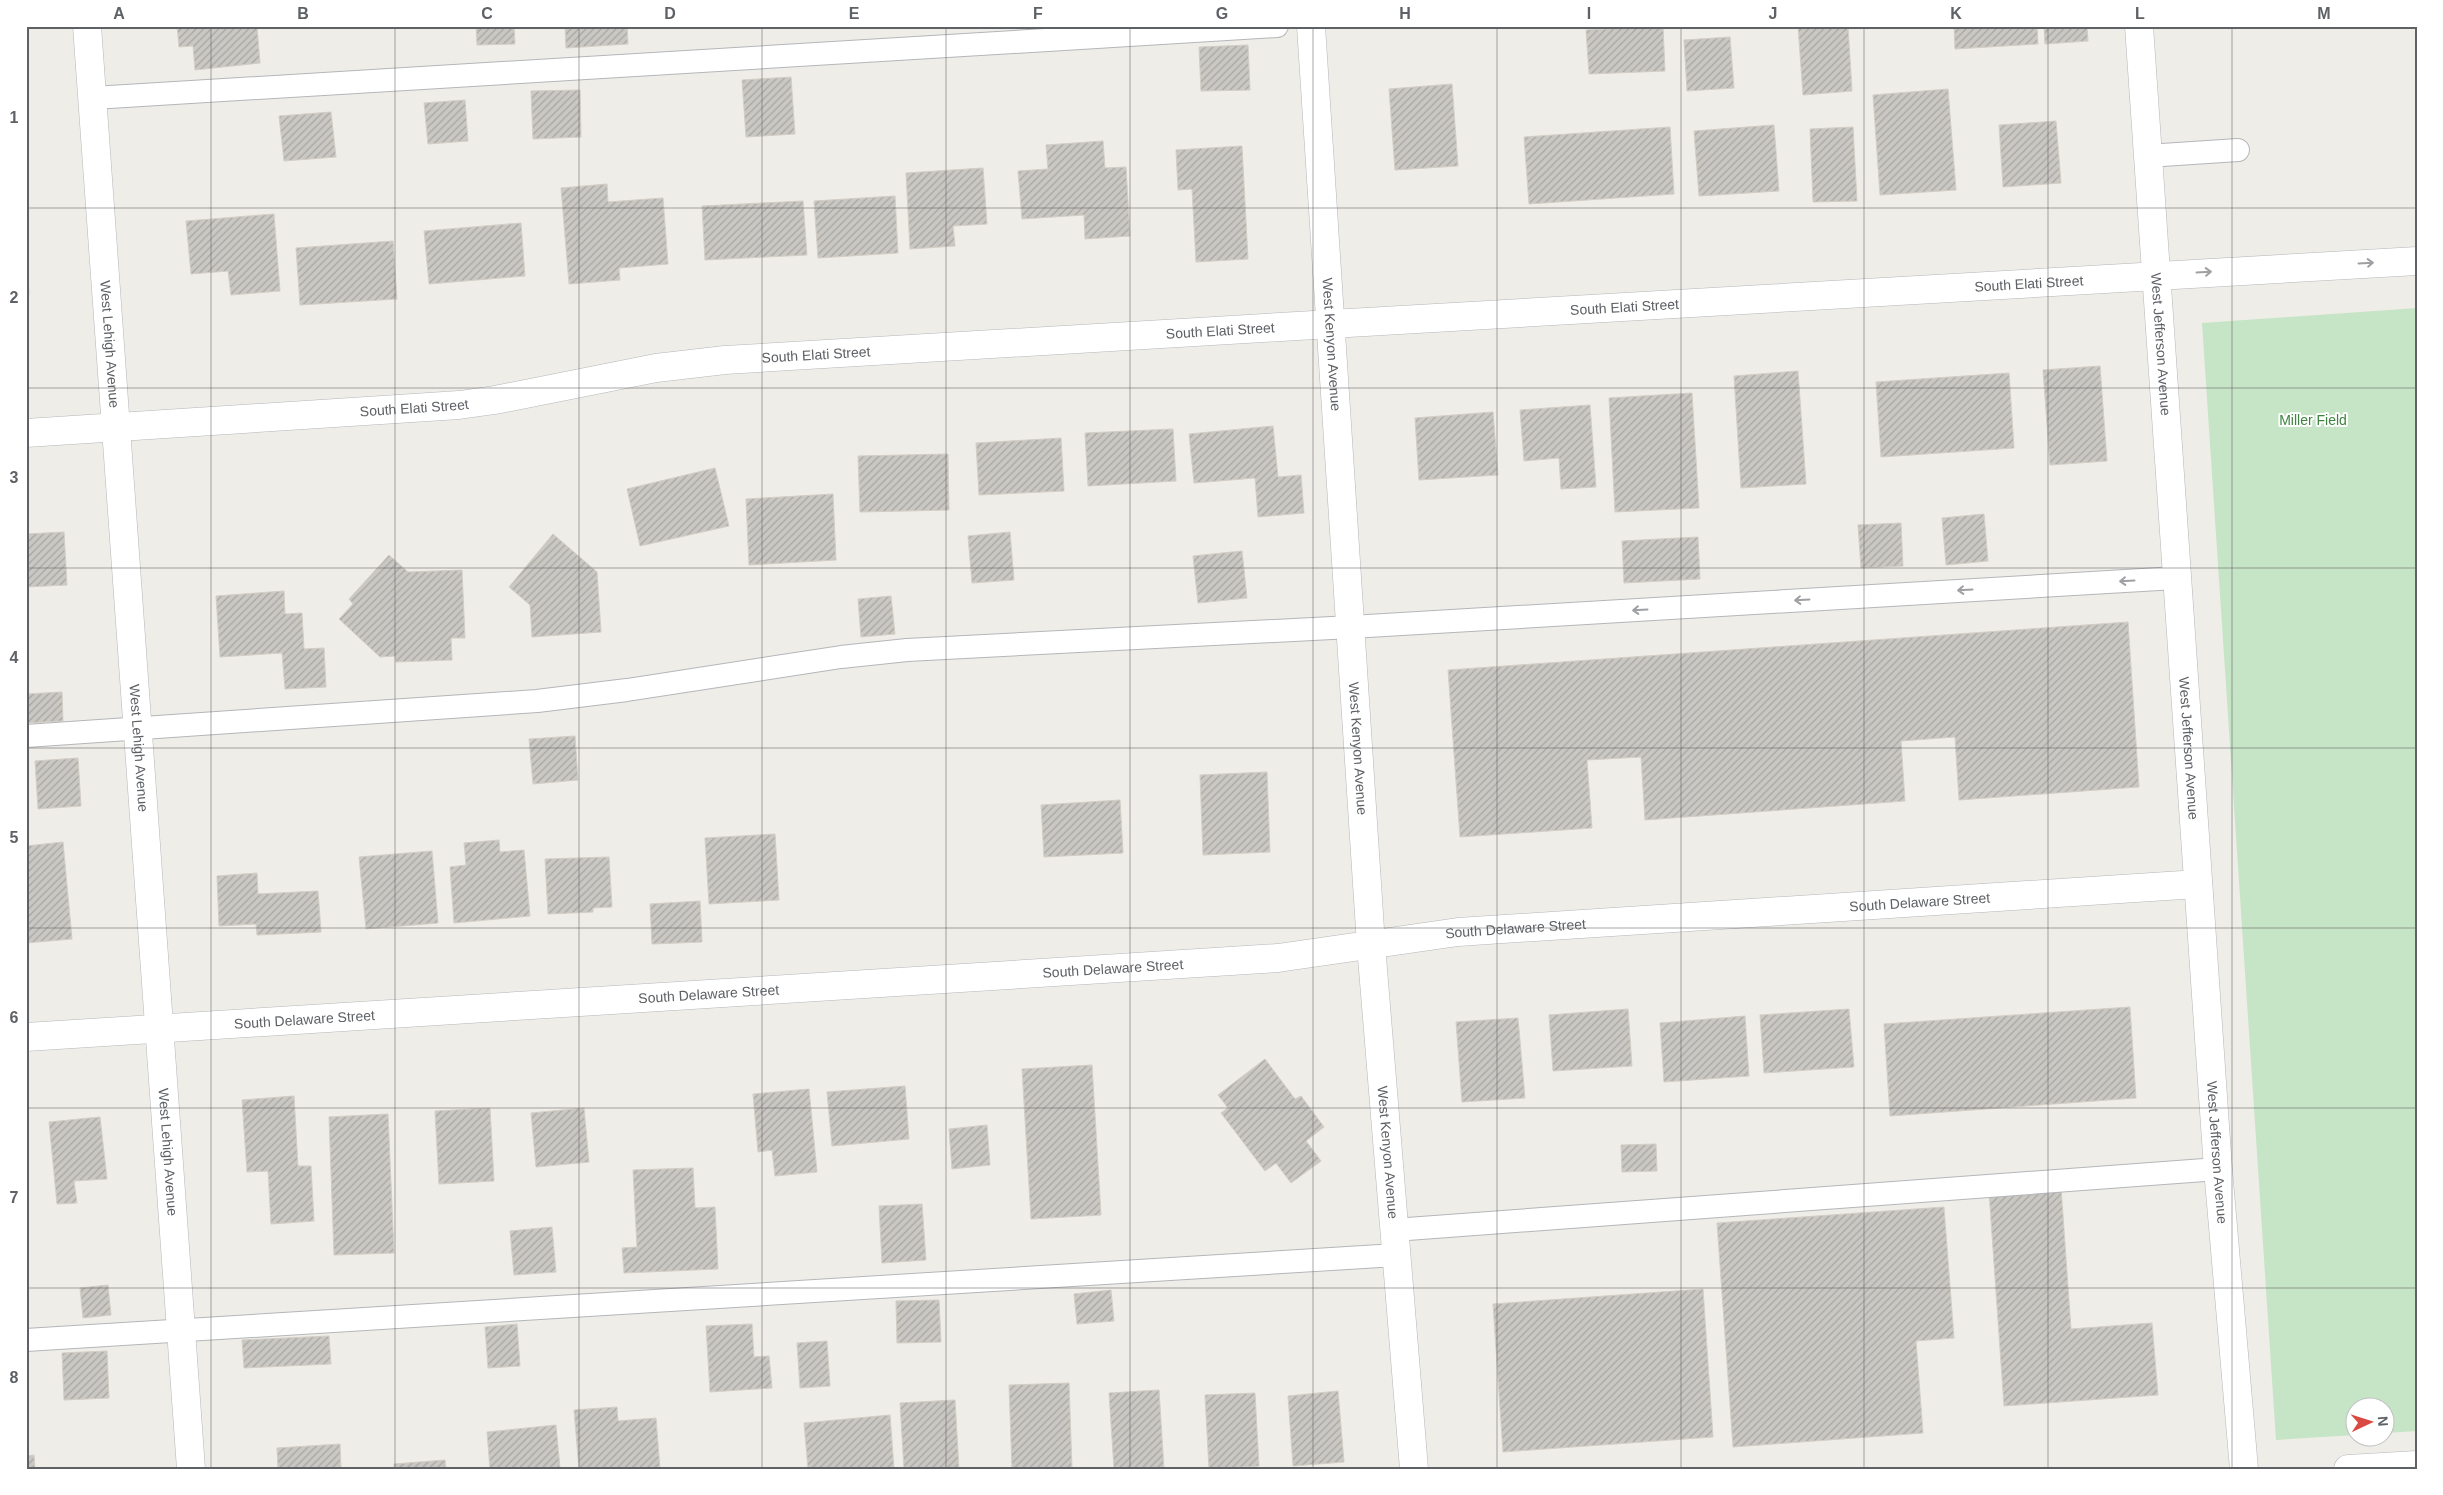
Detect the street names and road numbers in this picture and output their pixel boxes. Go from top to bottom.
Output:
street label: South Elati Street [1974,272,2084,295]
street label: West Jefferson Avenue [2148,272,2174,416]
street label: West Kenyon Avenue [1319,277,1344,412]
street label: West Lehigh Avenue [97,280,123,409]
street label: South Elati Street [1570,296,1680,318]
street label: South Elati Street [1165,319,1275,342]
street label: South Elati Street [761,343,871,366]
street label: South Elati Street [359,396,470,419]
street label: West Jefferson Avenue [2176,676,2202,821]
street label: West Kenyon Avenue [1346,681,1371,816]
street label: West Lehigh Avenue [126,684,152,813]
street label: South Delaware Street [1849,889,1991,915]
street label: South Delaware Street [1444,916,1587,942]
street label: South Delaware Street [1042,956,1184,981]
street label: South Delaware Street [638,981,780,1006]
street label: South Delaware Street [234,1007,375,1032]
street label: West Jefferson Avenue [2204,1080,2231,1225]
street label: West Kenyon Avenue [1375,1085,1401,1220]
street label: West Lehigh Avenue [156,1088,181,1217]

